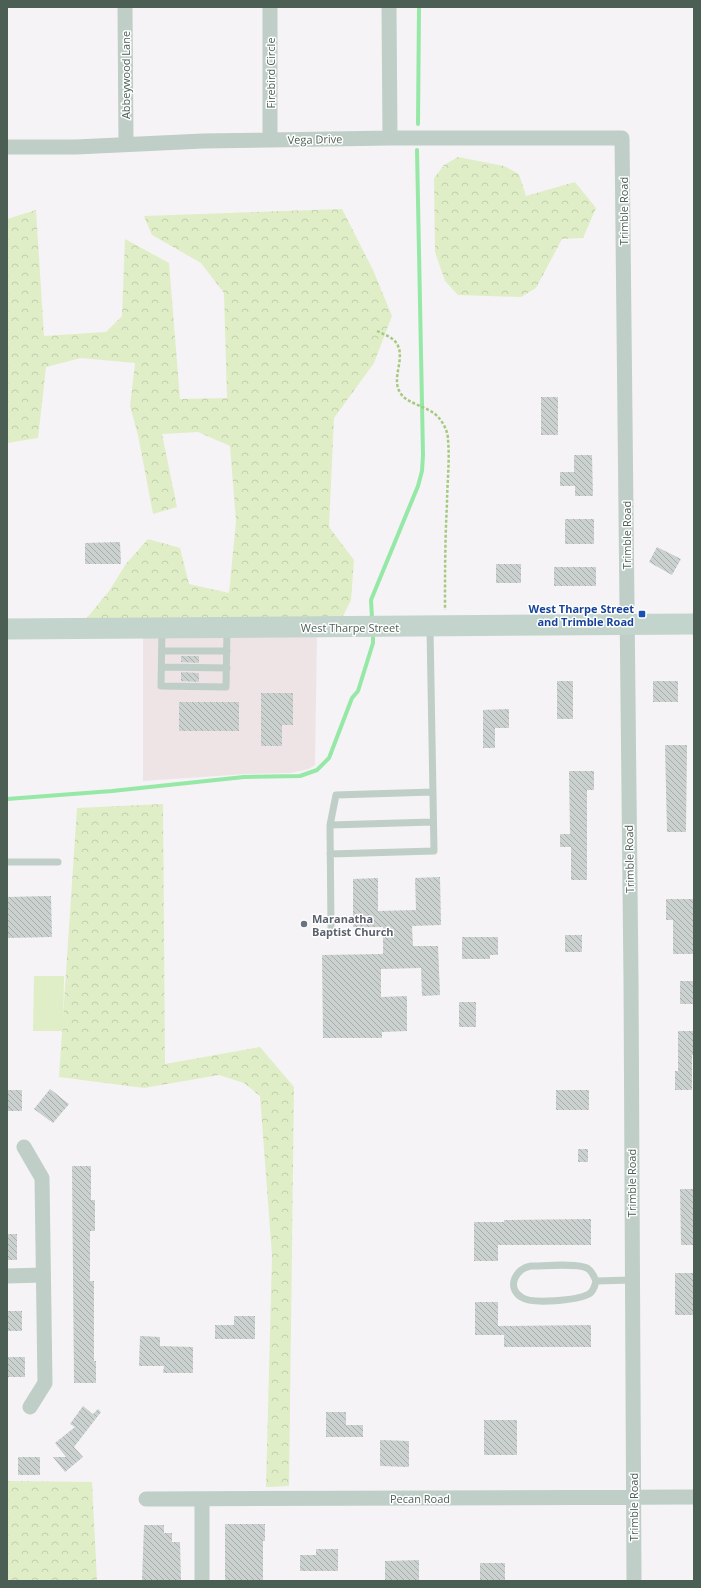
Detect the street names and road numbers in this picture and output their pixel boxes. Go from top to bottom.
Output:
street label: Abbeywood Lane [118,31,133,119]
street label: Firebird Circle [263,37,278,109]
street label: Vega Drive [288,131,342,147]
street label: Trimble Road [616,177,631,245]
street label: Trimble Road [619,501,634,569]
street label: West Tharpe Street [301,620,399,635]
street label: Trimble Road [621,825,637,893]
street label: Trimble Road [624,1149,639,1217]
street label: Trimble Road [626,1473,641,1541]
street label: Pecan Road [390,1491,450,1506]

